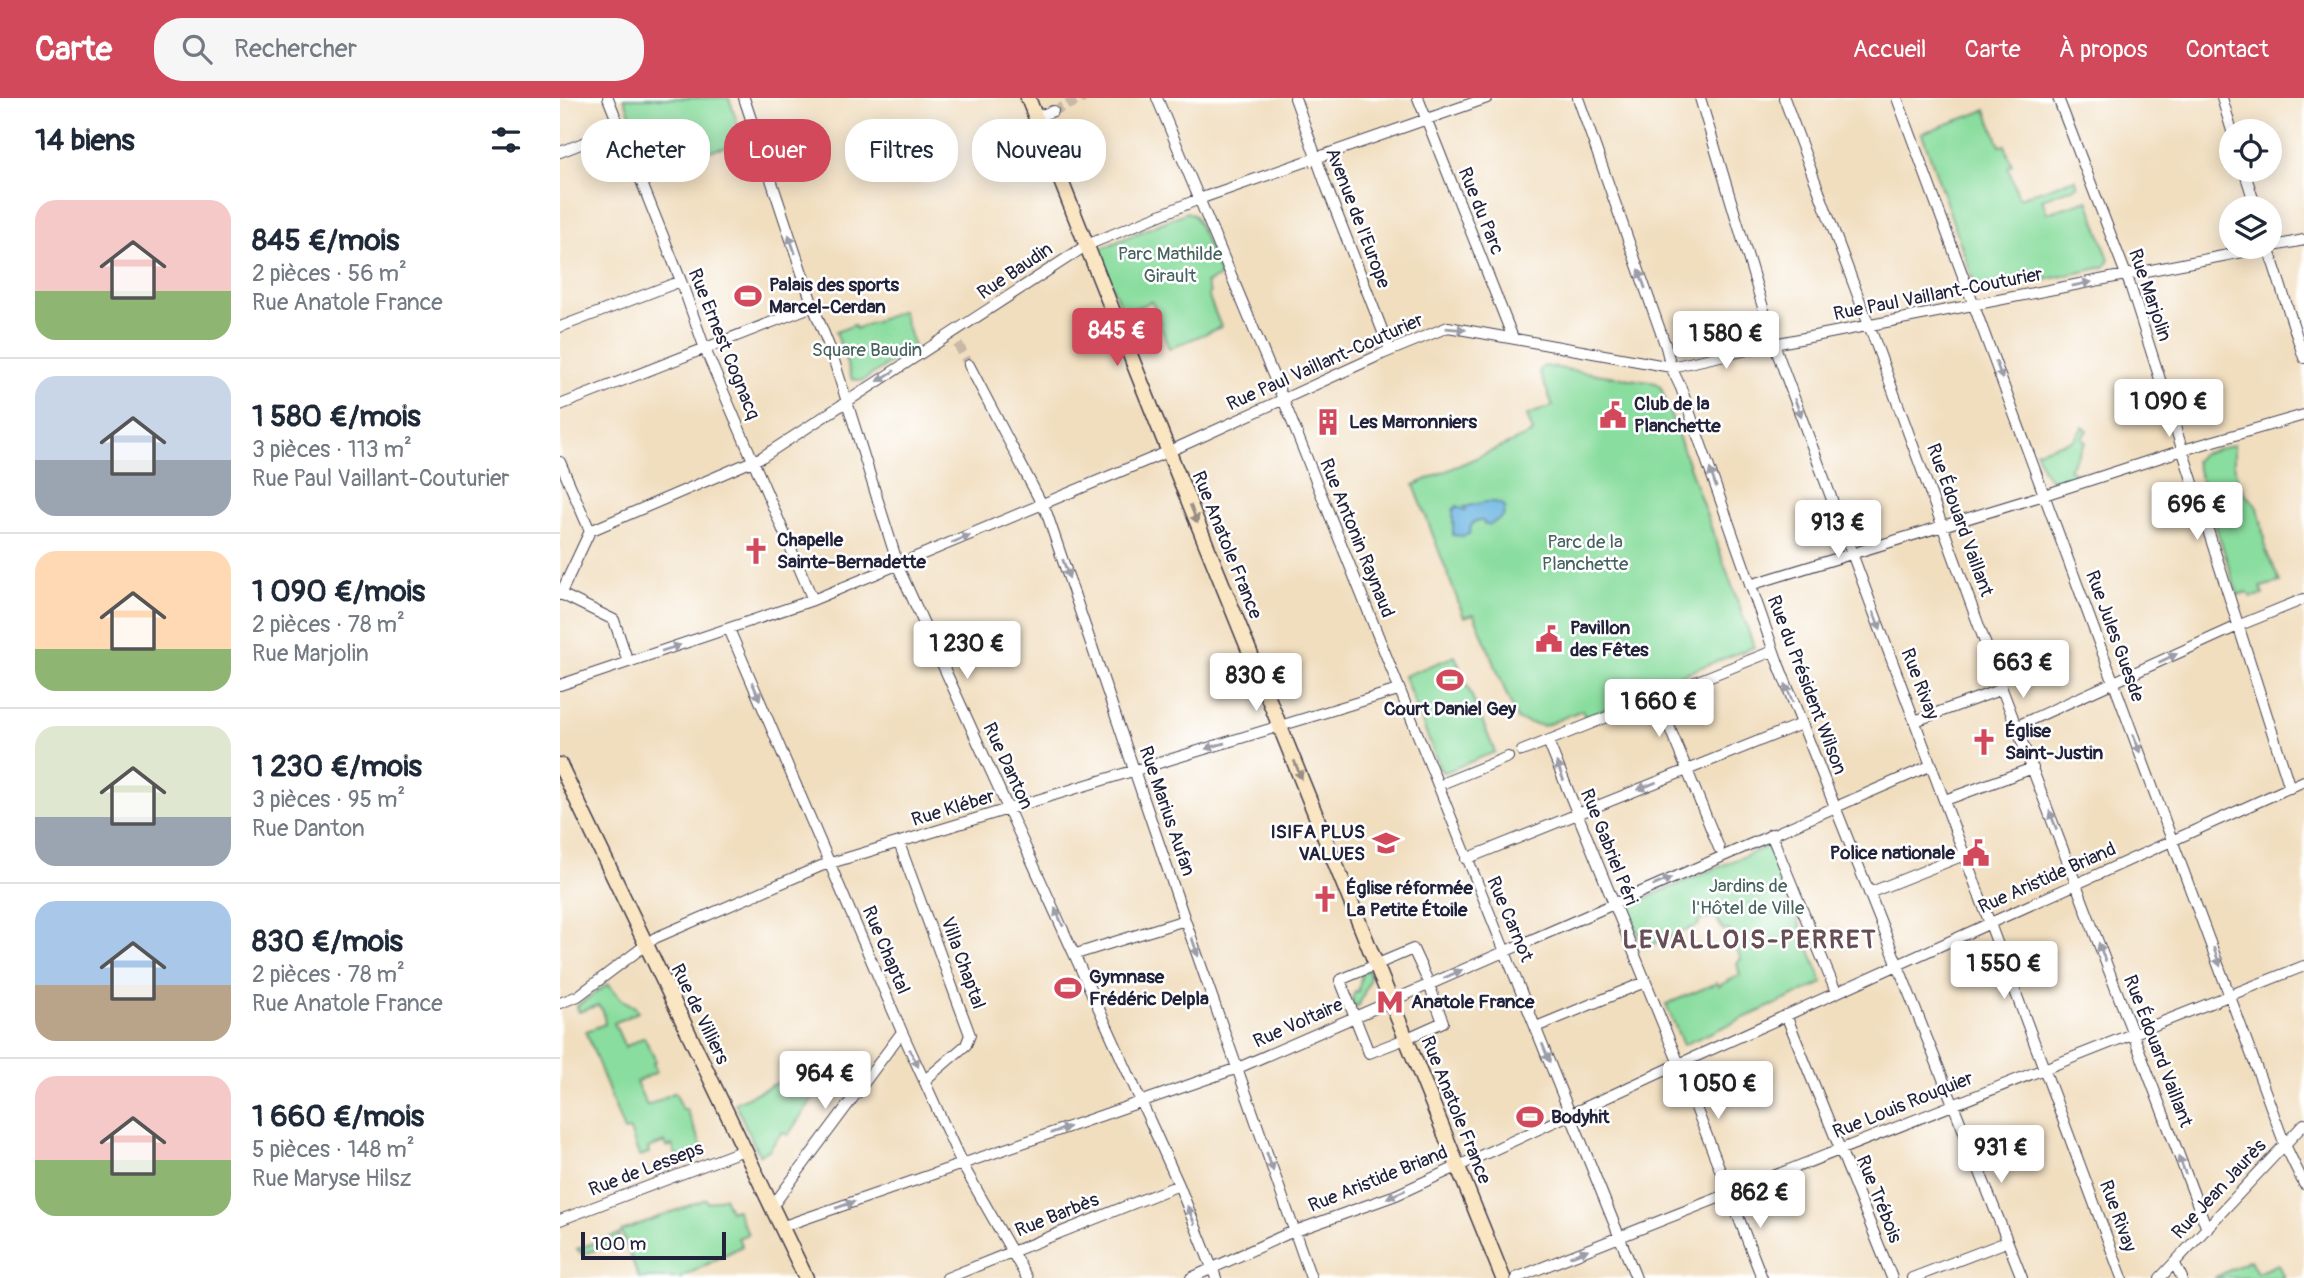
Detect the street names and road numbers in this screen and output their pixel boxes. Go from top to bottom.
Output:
street label: Avenue de l'Europe [1320,144,1396,292]
street label: Rue du Parc [1453,164,1509,258]
street label: Rue Baudin [973,237,1057,305]
street label: Rue Marjolin [2123,246,2177,344]
street label: Rue Paul Vaillant-Couturier [1831,262,2045,326]
street label: Rue Ernest Cognacq [683,265,765,423]
street label: Rue Paul Vaillant-Couturier [1223,308,1427,416]
street label: Rue Édouard Vaillant [1921,440,1999,600]
street label: Rue Antonin Raynaud [1314,455,1400,621]
street label: Rue Anatole France [1186,467,1268,623]
street label: Rue Jules Guesde [2080,567,2150,706]
street label: Rue du Président Wilson [1762,592,1852,778]
street label: Rue Rivay [1895,645,1945,723]
street label: Rue Danton [977,719,1039,813]
street label: Rue Marius Aufan [1134,743,1200,879]
street label: Rue Kléber [909,784,998,832]
street label: Rue Gabriel Péri [1575,785,1643,909]
street label: Rue Aristide Briand [1974,837,2120,919]
street label: Rue Carnot [1481,873,1539,966]
street label: Rue Chaptal [857,902,915,998]
street label: Villa Chaptal [935,914,991,1012]
street label: Rue de Villiers [665,960,735,1069]
street label: Rue Édouard Vaillant [2118,971,2198,1131]
street label: Rue Voltaire [1249,992,1347,1053]
street label: Rue Anatole France [1415,1032,1497,1188]
street label: Rue Louis Rouquier [1829,1066,1977,1144]
street label: Rue Jean Jaurès [2167,1134,2272,1244]
street label: Rue de Lesseps [585,1136,707,1202]
street label: Rue Aristide Briand [1305,1140,1451,1218]
street label: Rue Trébois [1851,1152,1908,1247]
street label: Rue Rivay [2094,1177,2142,1255]
street label: Rue Barbès [1012,1187,1103,1243]

